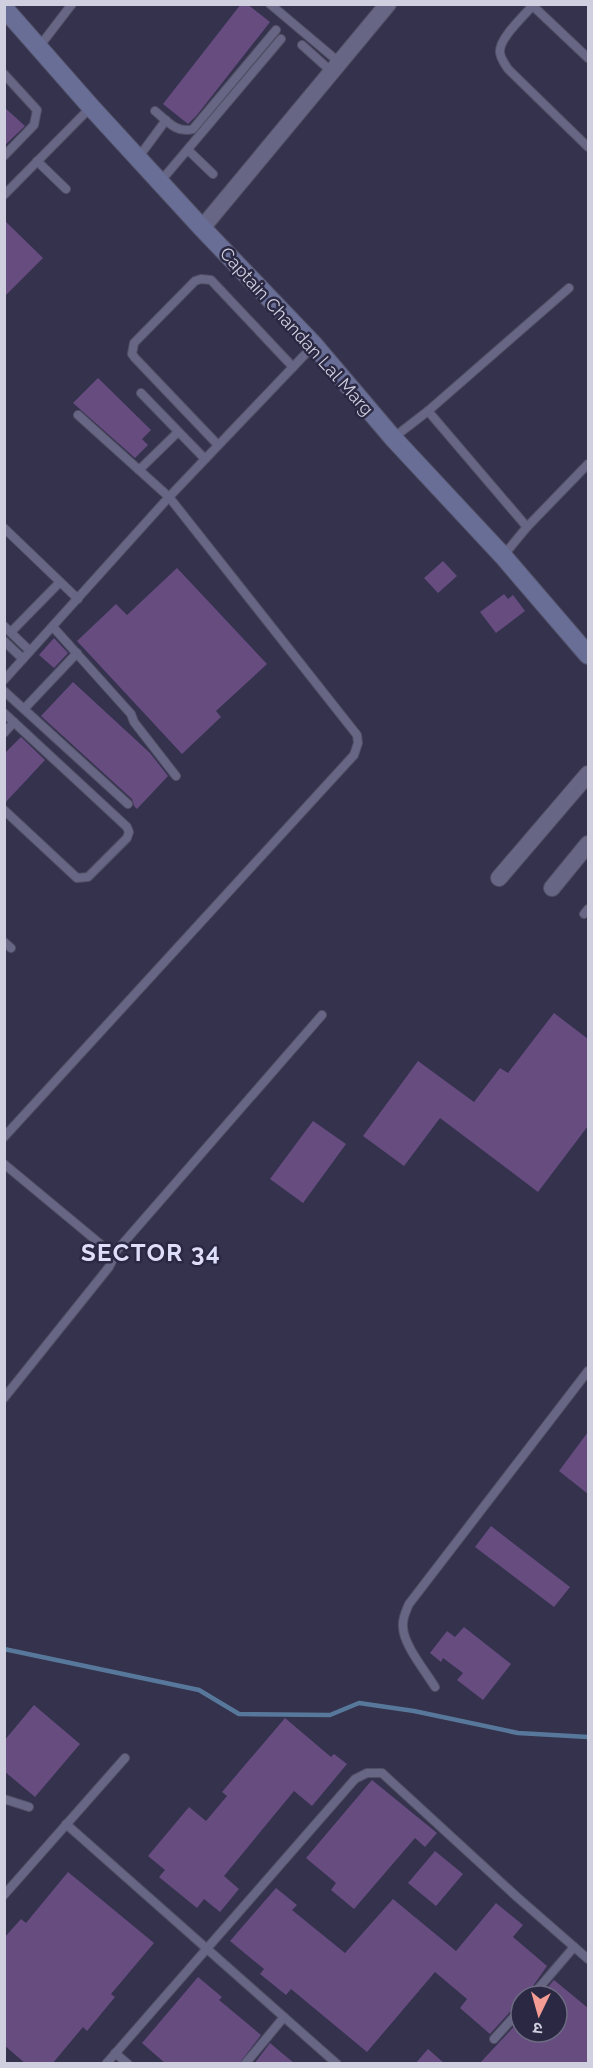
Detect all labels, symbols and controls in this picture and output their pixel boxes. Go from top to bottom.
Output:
street label: Captain Chandan Lal Marg [216,243,378,419]
district label: SECTOR 34 [81,1238,221,1267]
north arrow [509,1984,569,2044]
text: उ [532,2019,543,2038]

